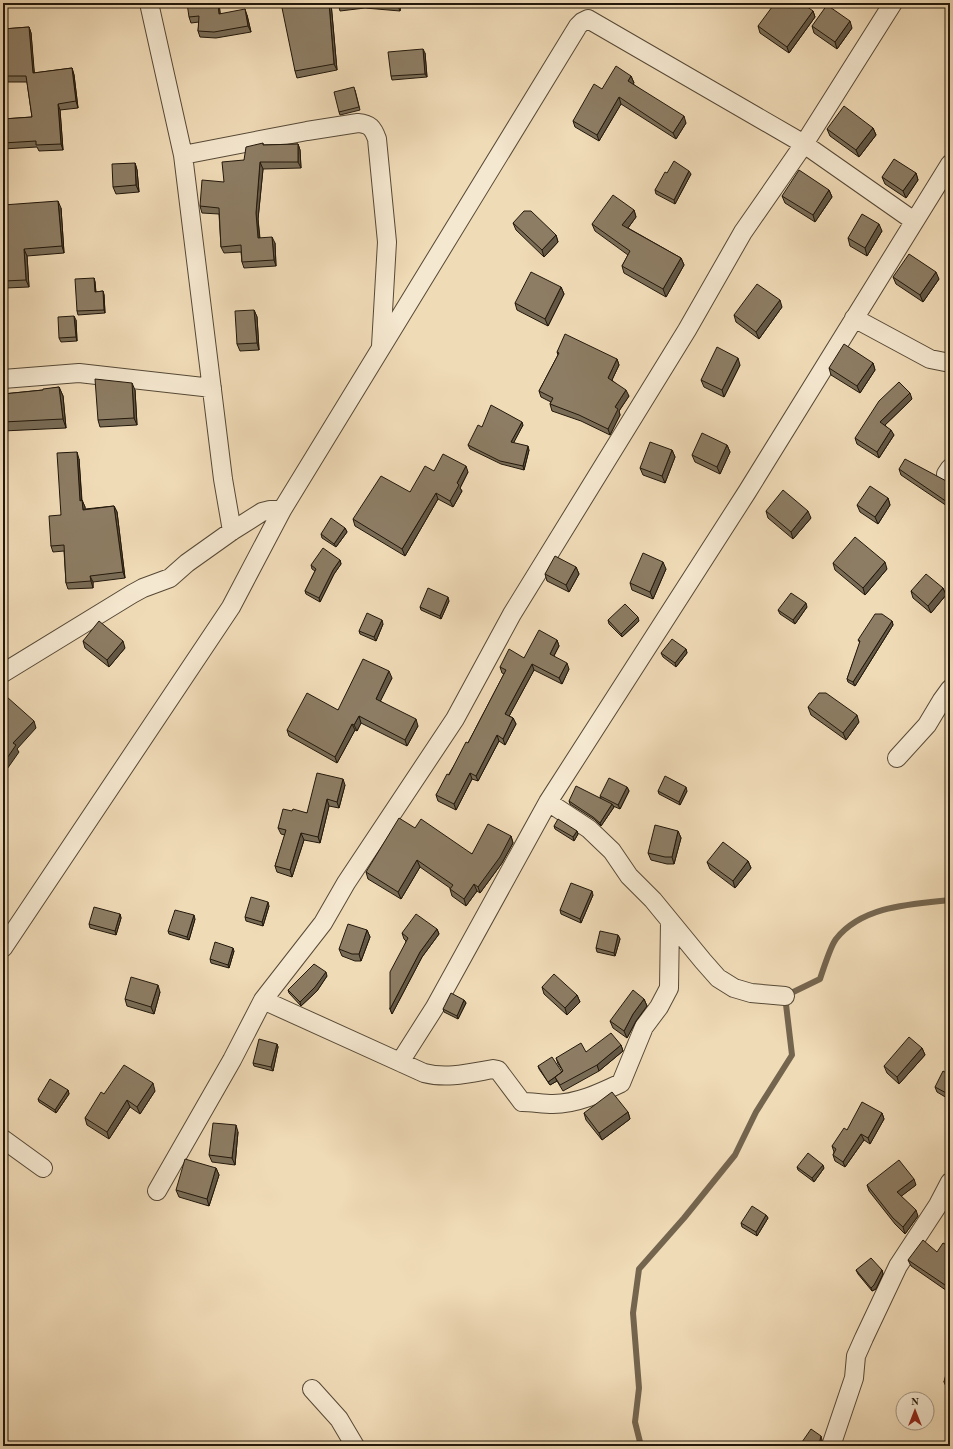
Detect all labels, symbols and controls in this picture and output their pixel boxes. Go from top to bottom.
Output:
north arrow [895,1391,935,1431]
text: N [911,1397,920,1408]

